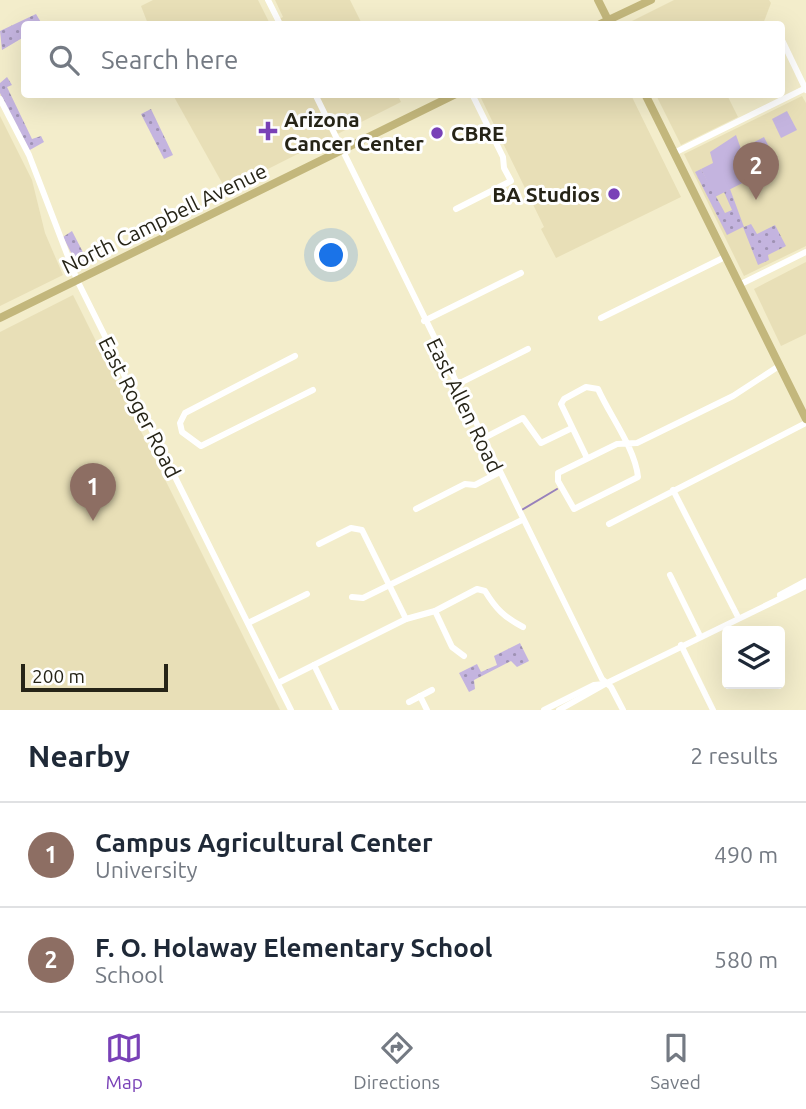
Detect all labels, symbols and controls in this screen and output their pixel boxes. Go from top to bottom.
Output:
search box [21,21,785,98]
icon: search [45,41,83,79]
text: Search here [101,45,238,74]
place label: Arizona Cancer Center [284,107,424,155]
marker: Arizona Cancer Center [258,121,278,141]
place label: CBRE [451,121,505,145]
marker: CBRE [429,125,445,141]
pin: 2 [733,142,779,200]
street label: North Campbell Avenue [58,158,270,278]
place label: BA Studios [492,182,600,206]
marker: BA Studios [606,186,622,202]
your location [314,238,348,272]
street label: East Roger Road [94,333,186,481]
street label: East Allen Road [422,334,508,476]
pin: 1 [70,463,116,521]
map controls [722,626,785,689]
button: layers [722,626,785,689]
scale bar [21,661,168,693]
text: 200 m [32,665,85,687]
text: Nearby [28,739,130,773]
text: 2 results [690,743,778,768]
text: Campus Agricultural Center [95,828,433,857]
text: 1 [45,842,57,867]
text: 490 m [714,842,778,867]
text: University [95,857,198,882]
text: F. O. Holaway Elementary School [95,933,492,962]
text: 2 [45,947,57,972]
text: 580 m [714,947,778,972]
text: School [95,962,164,987]
tab: Map [105,1029,143,1093]
tab: Directions [353,1029,440,1093]
tab: Saved [650,1029,701,1093]

